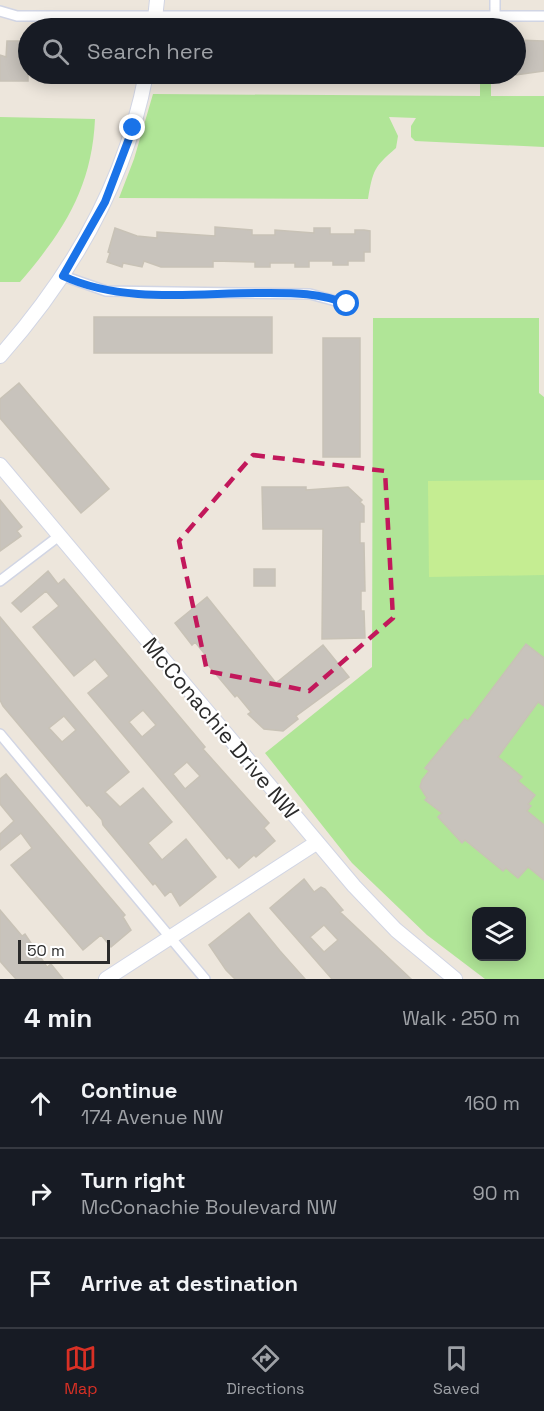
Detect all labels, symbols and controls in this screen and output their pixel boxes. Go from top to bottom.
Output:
search box [18,18,526,84]
icon: search [39,35,72,68]
text: Search here [87,37,214,65]
route end [119,114,145,140]
route start [333,290,359,316]
street label: McConachie Drive NW [137,631,305,825]
map controls [472,907,526,961]
button: layers [472,907,526,961]
scale bar [18,937,110,964]
text: 50 m [27,940,65,961]
text: 4 min [24,1001,92,1035]
text: Walk · 250 m [402,1005,520,1031]
text: Continue [81,1076,177,1104]
icon: ahead [24,1087,57,1120]
text: 160 m [464,1090,520,1116]
text: 174 Avenue NW [81,1104,223,1130]
text: Turn right [81,1166,186,1194]
icon: right [24,1177,57,1210]
text: 90 m [473,1180,520,1206]
text: McConachie Boulevard NW [81,1194,337,1220]
icon: arrive [24,1267,57,1300]
text: Arrive at destination [81,1269,298,1297]
tab: Map [64,1342,98,1399]
tab: Directions [226,1342,305,1399]
tab: Saved [433,1342,480,1399]

